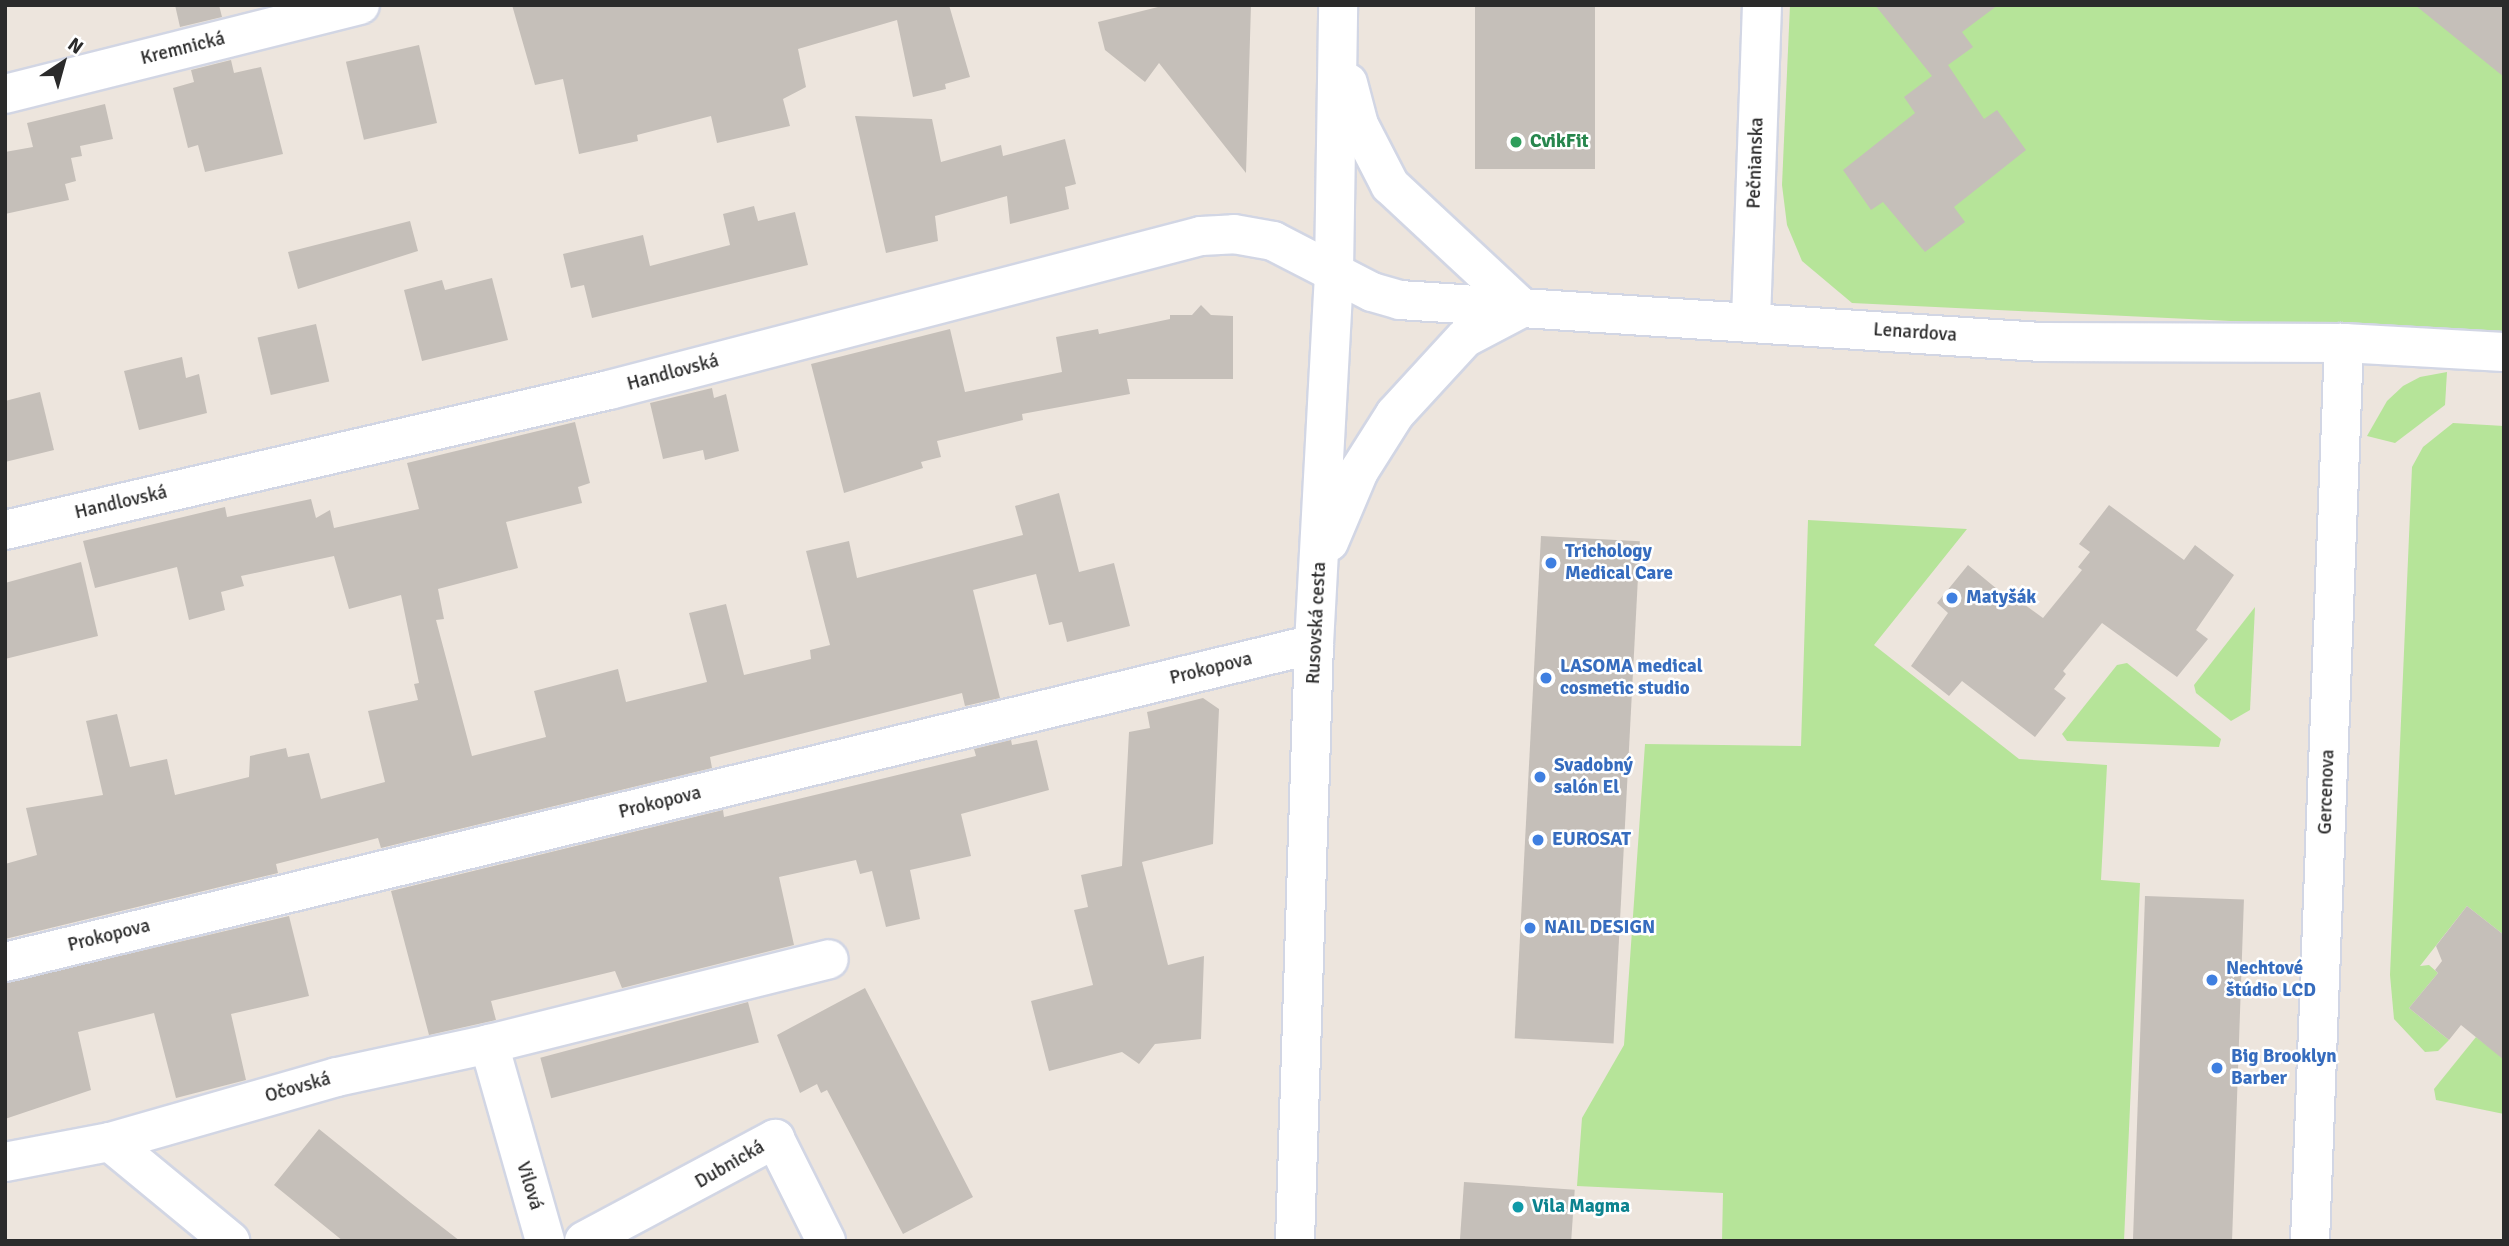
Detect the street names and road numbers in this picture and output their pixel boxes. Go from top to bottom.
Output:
street label: Kremnická [138,28,228,70]
street label: Pečnianska [1743,117,1769,209]
street label: Lenardova [1872,319,1958,347]
street label: Handlovská [625,350,721,396]
street label: Handlovská [73,481,169,525]
street label: Rusovská cesta [1302,561,1332,685]
street label: Prokopova [1167,648,1255,690]
street label: Gercenova [2314,749,2340,835]
street label: Prokopova [616,782,704,824]
street label: Prokopova [65,915,153,957]
street label: Očovská [263,1068,333,1108]
street label: Dubnická [691,1136,769,1194]
street label: Vilová [511,1159,547,1213]

